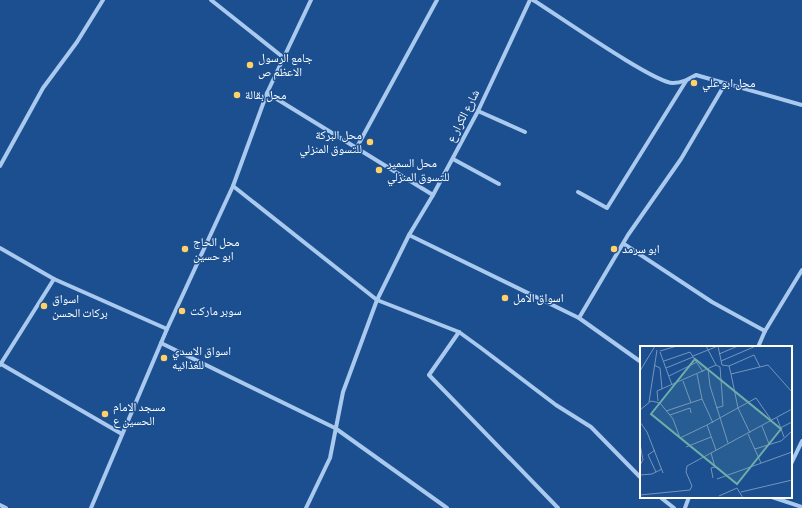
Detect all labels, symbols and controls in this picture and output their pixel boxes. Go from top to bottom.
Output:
place label: جامع الرسول الاعظم ص [258,52,313,80]
marker: جامع الرسول الاعظم ص [245,60,255,70]
place label: محل ابو علي [702,77,756,93]
marker: محل ابو علي [689,78,699,88]
street label: شارع الكرار ع [445,88,483,145]
place label: محل بقالة [245,89,286,102]
marker: محل بقالة [232,90,242,100]
place label: محل البركة للتسوق المنزلي [299,129,362,159]
marker: محل البركة للتسوق المنزلي [365,137,375,147]
place label: محل السمير للتسوق المنزلي [386,157,450,187]
marker: محل السمير للتسوق المنزلي [374,165,384,175]
place label: محل الحاج ابو حسين [193,236,240,263]
place label: ابو سرمد [622,243,660,256]
marker: محل الحاج ابو حسين [180,244,190,254]
marker: ابو سرمد [609,244,619,254]
place label: اسواق الامل [513,292,564,305]
place label: اسواق بركات الحسن [52,293,108,320]
marker: اسواق الامل [500,293,510,303]
marker: اسواق بركات الحسن [39,301,49,311]
place label: سوبر ماركت [190,305,242,318]
marker: سوبر ماركت [177,306,187,316]
place label: اسواق الاسدي للغذائيه [172,345,231,372]
inset map [640,346,792,498]
marker: اسواق الاسدي للغذائيه [159,353,169,363]
place label: مسجد الامام الحسين ع [113,401,166,429]
marker: مسجد الامام الحسين ع [100,409,110,419]

